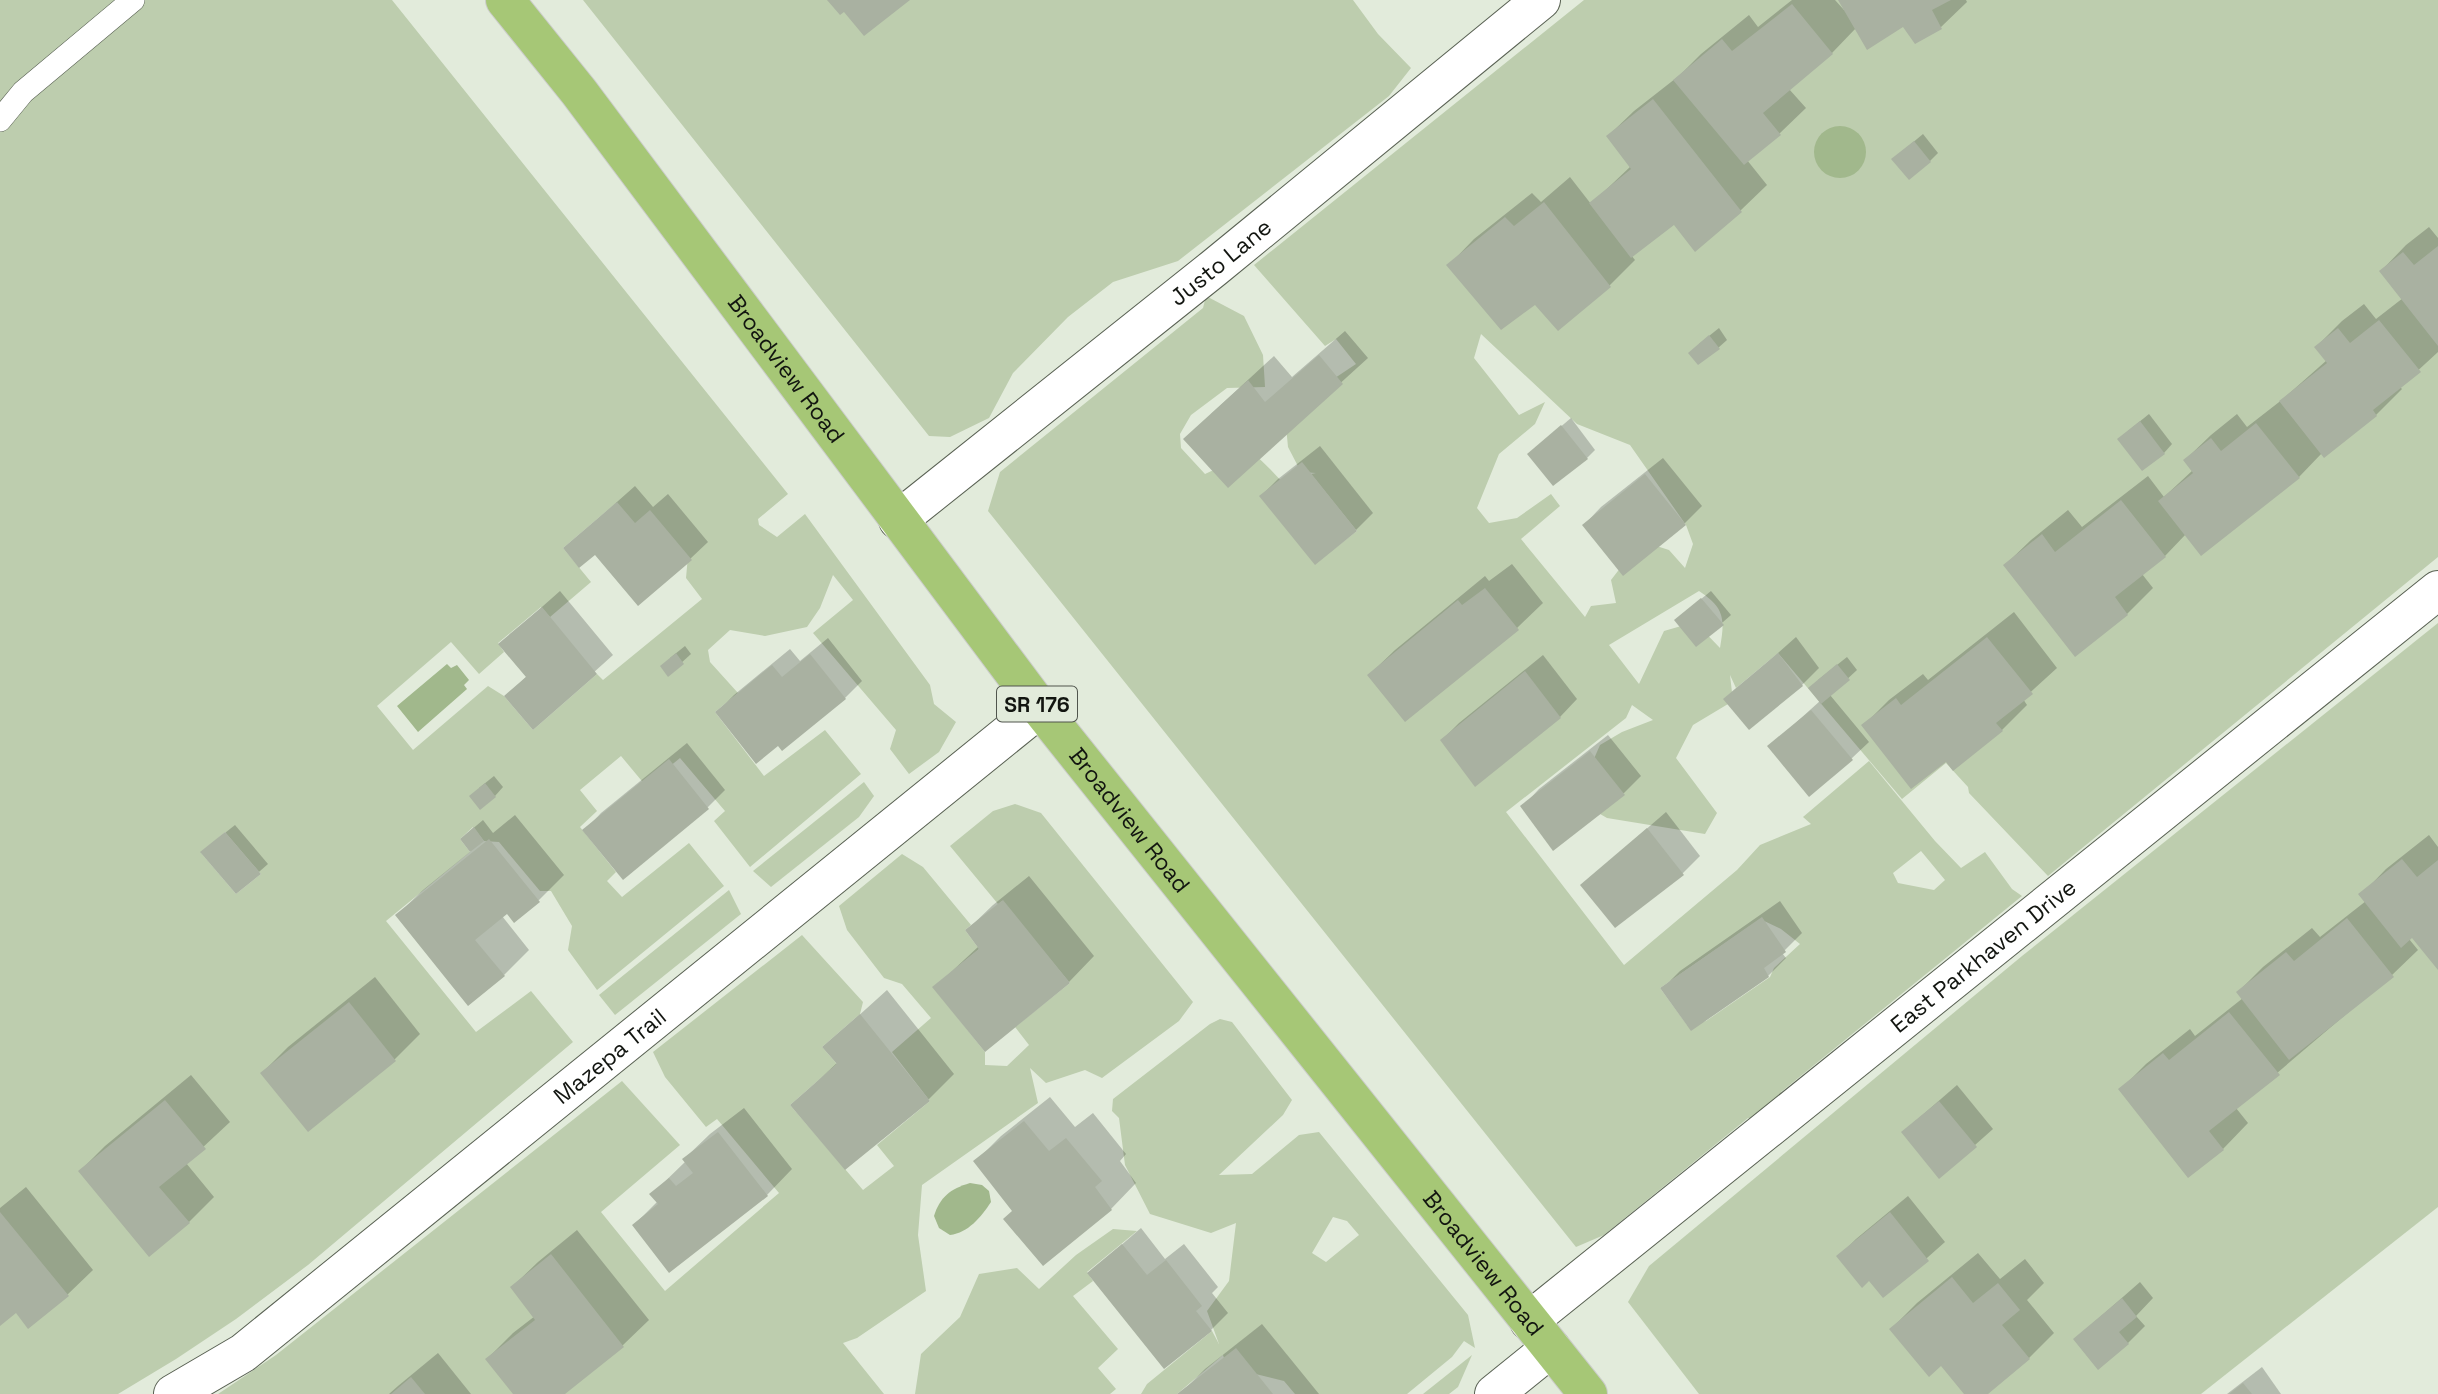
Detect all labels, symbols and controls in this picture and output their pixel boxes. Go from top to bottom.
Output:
street label: Justo Lane [1164,212,1278,313]
street label: Broadview Road [721,289,852,449]
road number: SR 176 [997,686,1077,722]
street label: Broadview Road [1062,741,1197,899]
street label: East Parkhaven Drive [1884,872,2082,1039]
street label: Mazepa Trail [547,1002,672,1111]
street label: Broadview Road [1416,1184,1551,1342]

